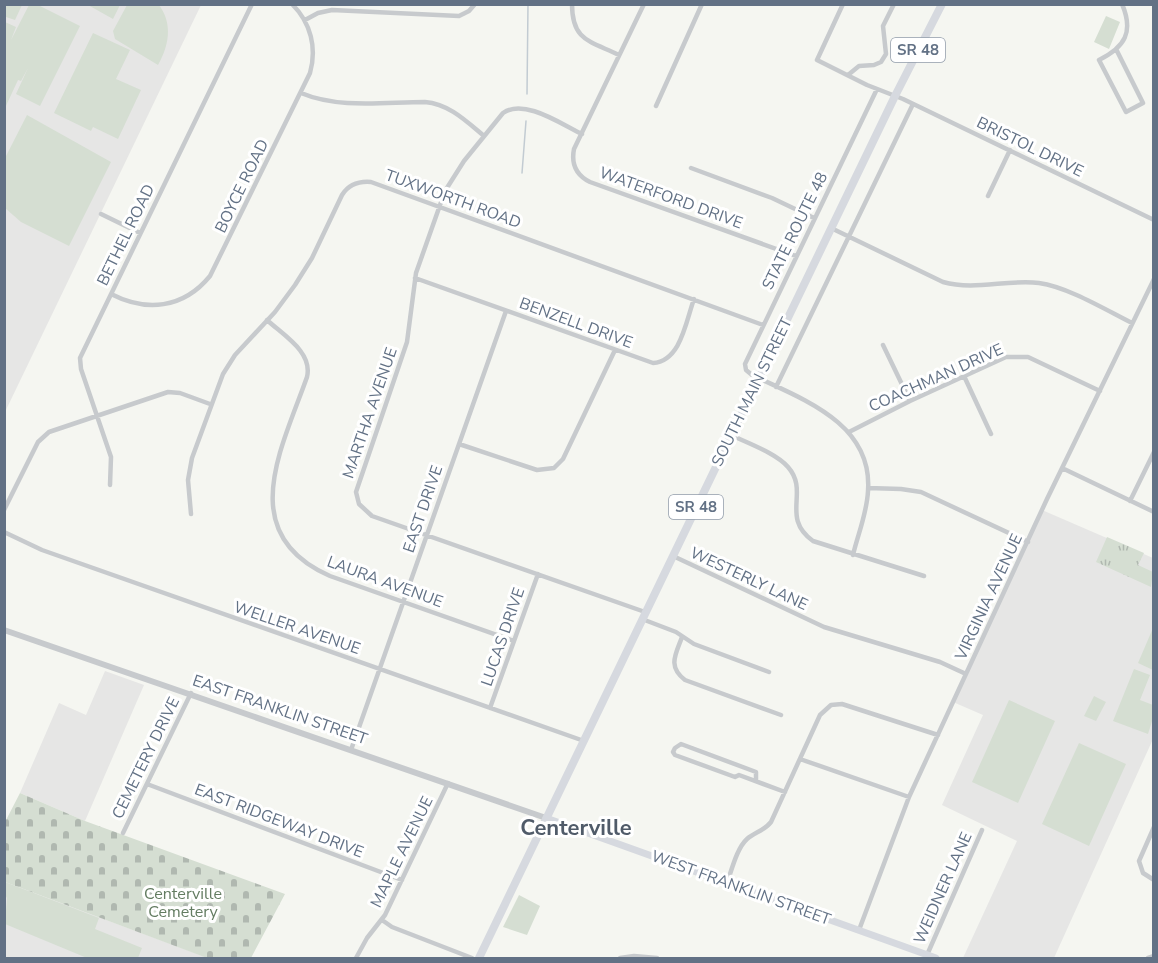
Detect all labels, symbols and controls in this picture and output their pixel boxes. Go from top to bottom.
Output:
road number: SR 48 [891,38,945,62]
street label: BRISTOL DRIVE [973,112,1087,182]
street label: BOYCE ROAD [210,135,274,237]
street label: WATERFORD DRIVE [596,162,746,234]
street label: TUXWORTH ROAD [382,164,524,234]
street label: STATE ROUTE 48 [757,169,833,293]
street label: BETHEL ROAD [92,181,160,289]
street label: BENZELL DRIVE [516,292,636,354]
street label: SOUTH MAIN STREET [706,314,798,470]
street label: COACHMAN DRIVE [865,338,1007,418]
street label: MARTHA AVENUE [337,345,403,481]
street label: EAST DRIVE [398,462,448,556]
road number: SR 48 [669,495,723,519]
street label: VIRGINIA AVENUE [950,530,1028,665]
street label: WESTERLY LANE [686,542,812,616]
street label: LAURA AVENUE [324,551,446,613]
street label: LUCAS DRIVE [476,585,530,689]
street label: WELLER AVENUE [231,596,363,660]
street label: EAST FRANKLIN STREET [190,670,371,750]
street label: CEMETERY DRIVE [107,693,185,823]
street label: EAST RIDGEWAY DRIVE [191,779,367,863]
street label: MAPLE AVENUE [365,793,439,911]
district label: Centerville [520,813,632,843]
street label: WEIDNER LANE [909,829,977,947]
street label: WEST FRANKLIN STREET [648,845,834,931]
park label: Centerville Cemetery [144,883,222,923]

